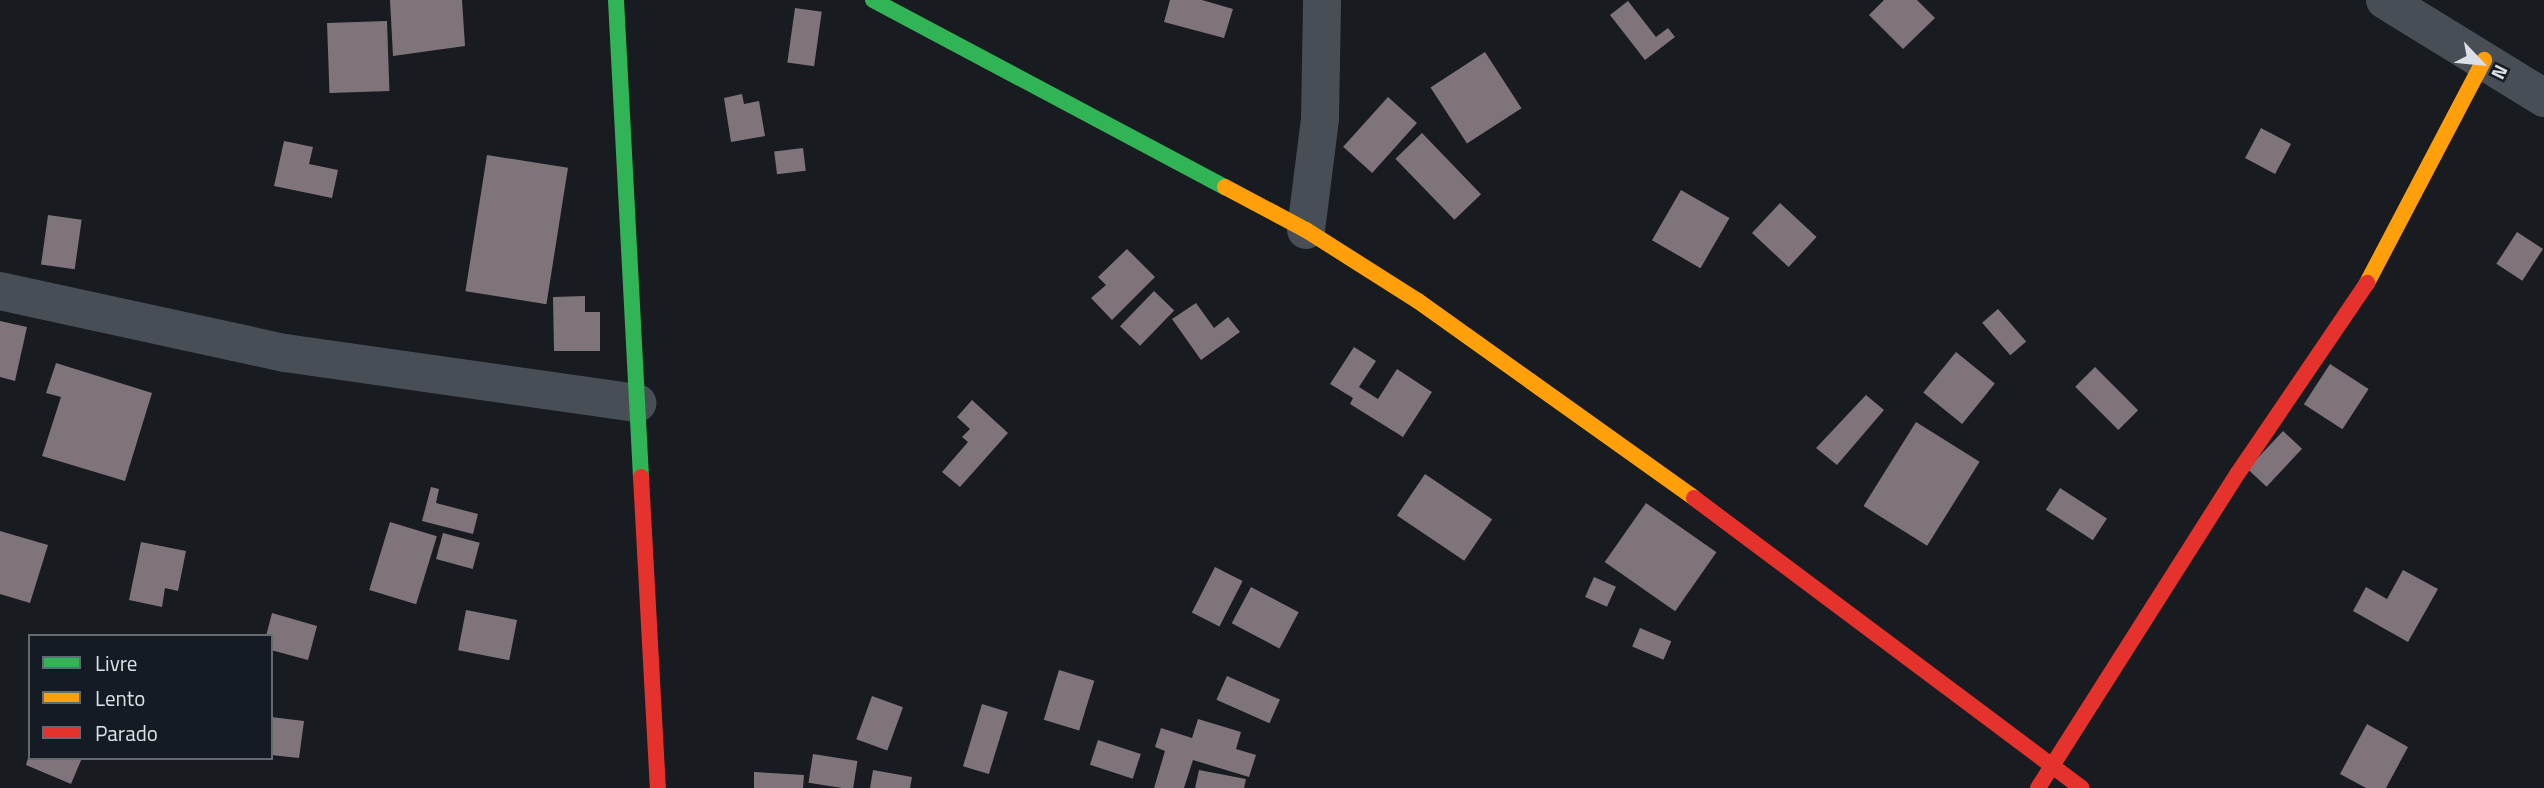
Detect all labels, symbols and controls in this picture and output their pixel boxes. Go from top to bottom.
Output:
north arrow [2446,28,2516,98]
text: N [2484,60,2516,85]
legend [28,634,273,760]
text: Livre [95,647,137,679]
text: Lento [95,682,145,714]
text: Parado [95,717,158,749]

